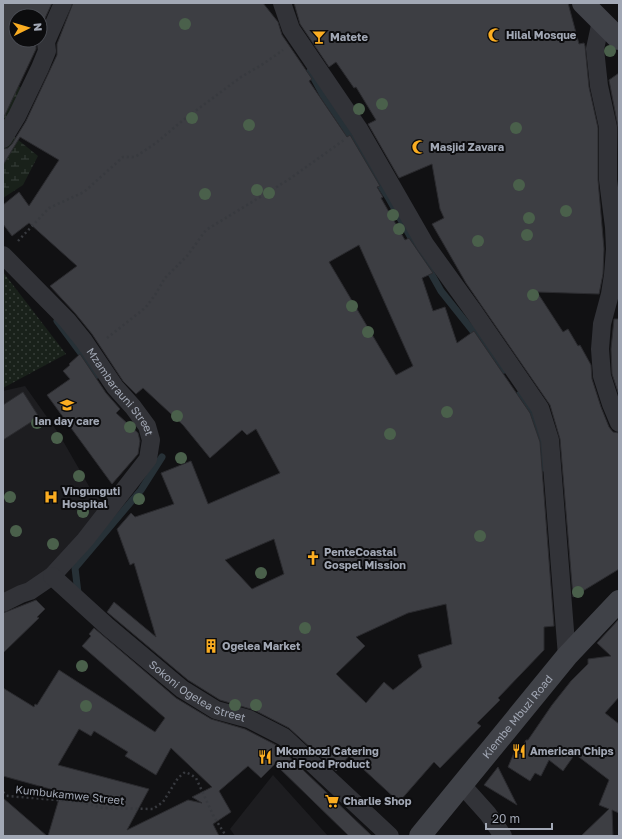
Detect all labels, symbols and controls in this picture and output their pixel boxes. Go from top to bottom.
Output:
north arrow [8,8,48,48]
text: N [32,22,45,32]
mosque icon: Hilal Mosque [487,27,503,43]
place label: Hilal Mosque [506,28,577,41]
bar icon: Matete [311,29,327,45]
place label: Matete [330,30,368,43]
mosque icon: Masjid Zavara [411,139,427,155]
place label: Masjid Zavara [430,140,504,153]
street label: Mzambarauni Street [84,345,156,437]
school or university icon: Ian day care [59,397,75,413]
place label: Ian day care [34,414,100,427]
place label: Vingunguti Hospital [62,484,120,510]
hospital icon: Vingunguti Hospital [43,489,59,505]
place label: PenteCoastal Gospel Mission [324,545,406,571]
church icon: PenteCoastal Gospel Mission [305,550,321,566]
building icon: Ogelea Market [203,638,219,654]
place label: Ogelea Market [222,639,301,652]
street label: Sokoni Ogelea Street [147,657,247,724]
street label: Kiembe Mbuzi Road [479,672,555,761]
restaurant icon: American Chips [511,743,527,759]
place label: Mkombozi Catering and Food Product [276,744,379,770]
place label: American Chips [530,744,614,757]
restaurant icon: Mkombozi Catering and Food Product [257,749,273,765]
street label: Kumbukamwe Street [15,782,125,807]
supermarket icon: Charlie Shop [324,793,340,809]
place label: Charlie Shop [343,794,412,807]
scale bar [486,805,552,831]
text: 20 m [492,811,520,826]

